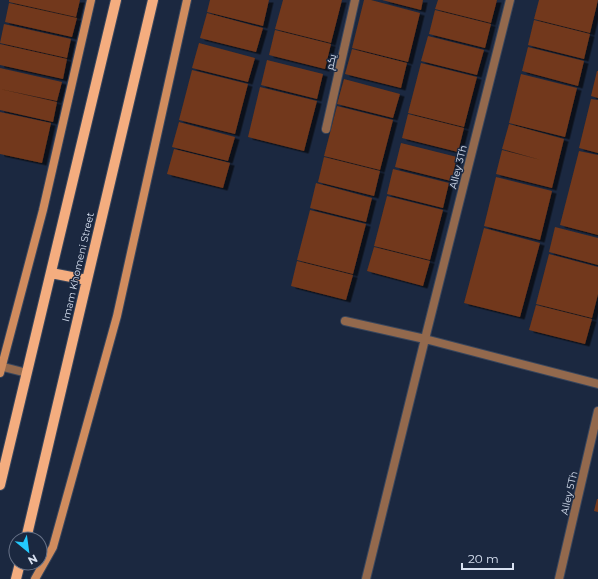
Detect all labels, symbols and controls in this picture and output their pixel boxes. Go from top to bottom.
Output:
street label: یکم [323,53,340,71]
street label: Alley 3Th [446,144,470,190]
street label: Imam Khomeni Street [59,211,97,323]
street label: Alley 5Th [558,470,580,516]
north arrow [8,531,48,571]
scale bar [462,545,513,571]
text: N [26,551,40,568]
text: 20 m [468,551,499,566]

